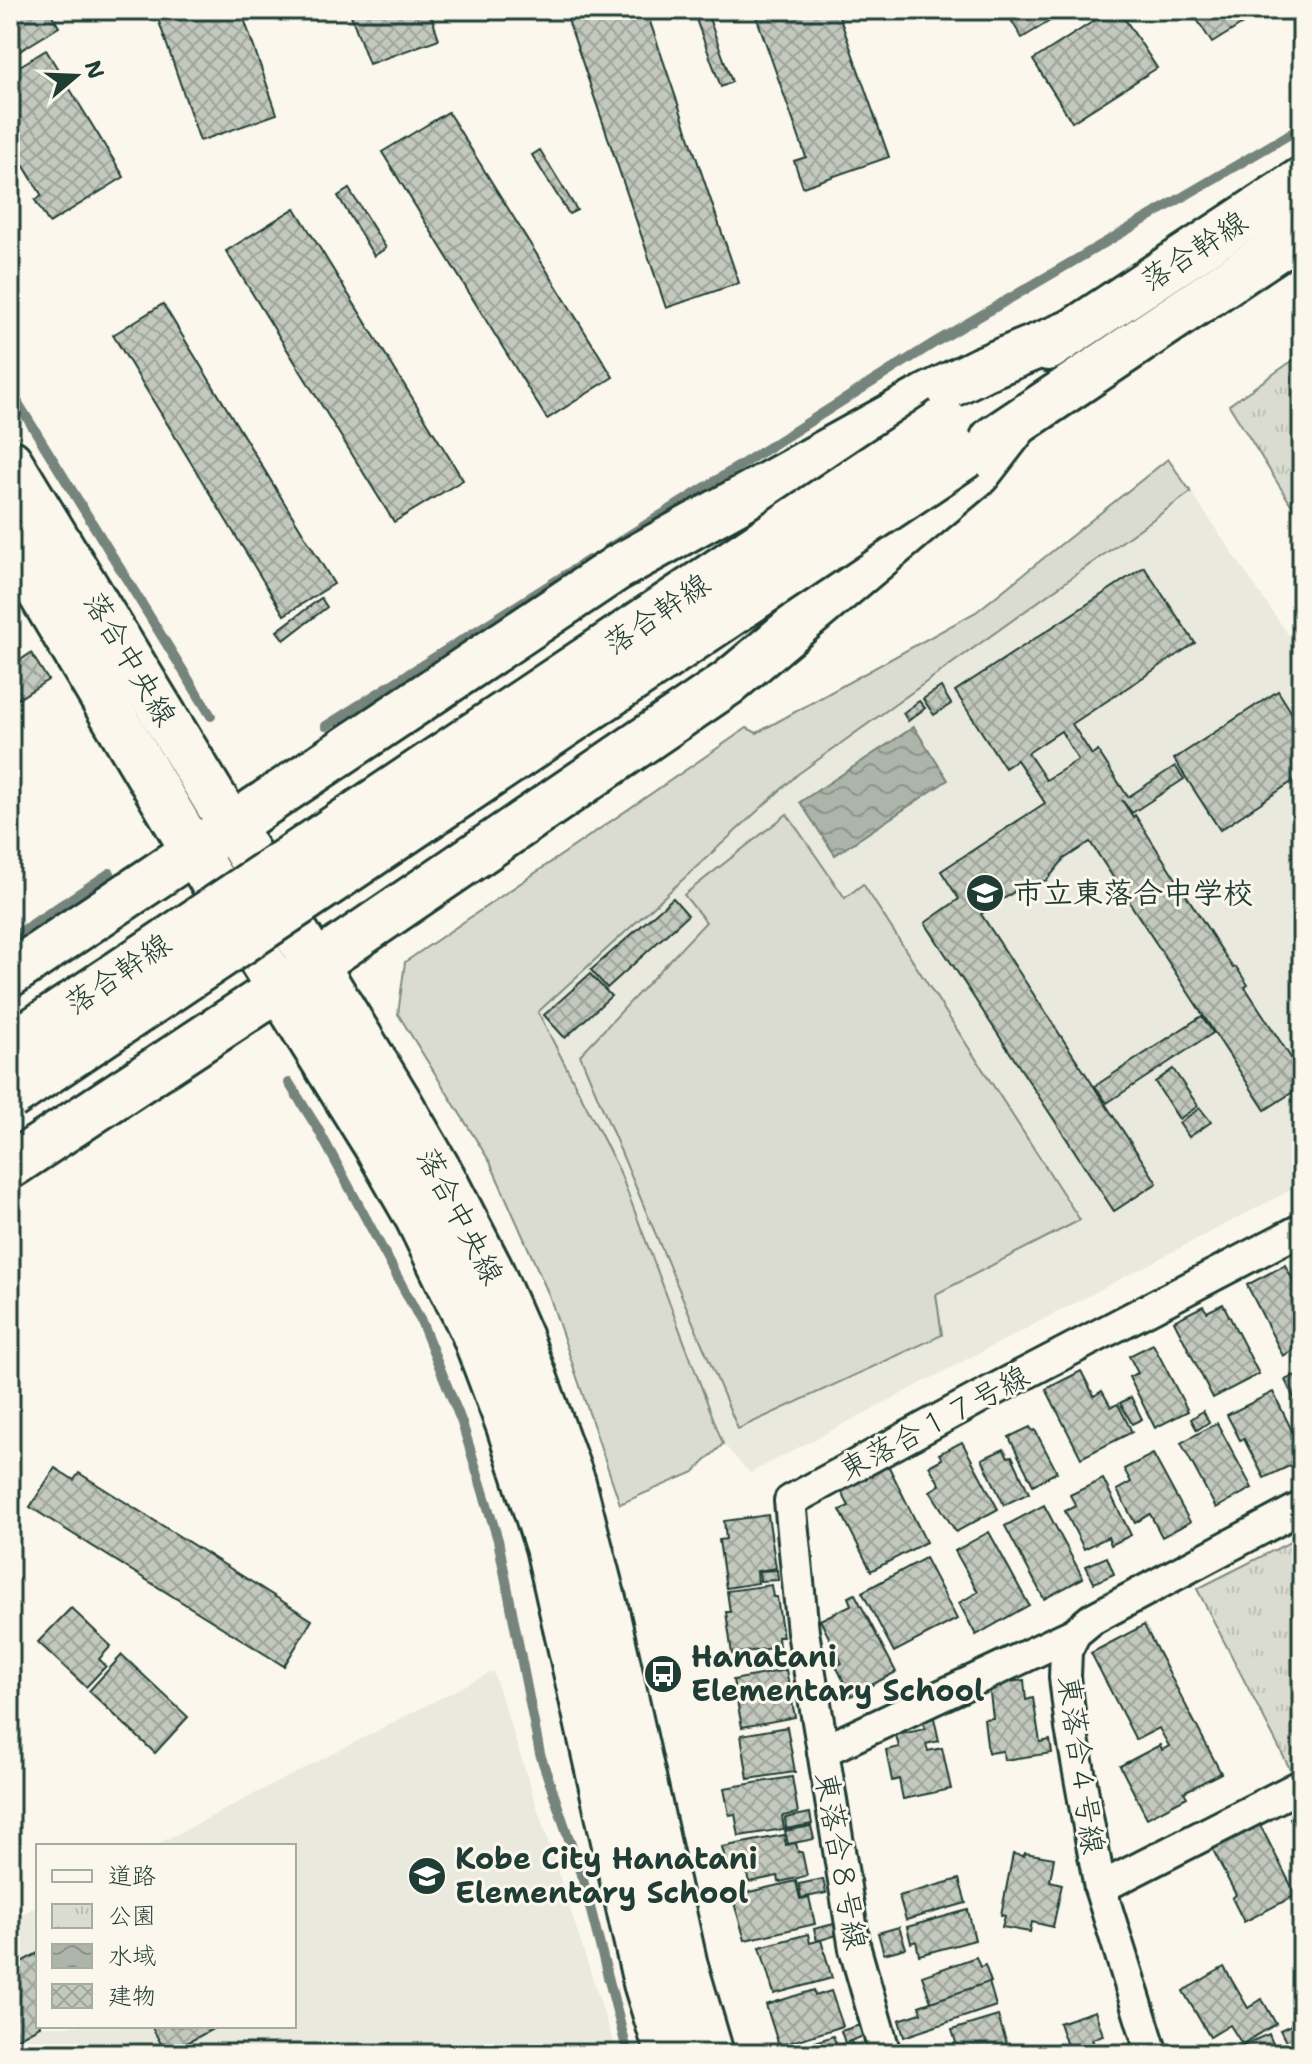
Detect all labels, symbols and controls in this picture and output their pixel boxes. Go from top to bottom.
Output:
north arrow [36,36,116,116]
text: N [78,57,111,83]
street label: 落合幹線 [1132,201,1255,300]
street label: 落合幹線 [596,563,718,664]
street label: 落合中央線 [74,584,187,734]
school or university icon: 市立東落合中学校 [964,872,1006,914]
place label: 市立東落合中学校 [1013,872,1253,913]
street label: 落合幹線 [57,923,179,1024]
street label: 落合中央線 [407,1140,514,1292]
street label: 東落合１７号線 [831,1355,1036,1490]
place label: Hanatani Elementary School [691,1636,984,1711]
bus stop icon: Hanatani Elementary School [642,1653,684,1695]
street label: 東落合４号線 [1049,1673,1114,1857]
street label: 東落合８号線 [806,1769,877,1953]
place label: Kobe City Hanatani Elementary School [455,1838,758,1913]
legend [36,1844,296,2028]
school or university icon: Kobe City Hanatani Elementary School [406,1855,448,1897]
text: 道路 [108,1860,156,1892]
text: 公園 [108,1900,156,1932]
text: 水域 [108,1940,156,1972]
text: 建物 [108,1980,156,2012]

